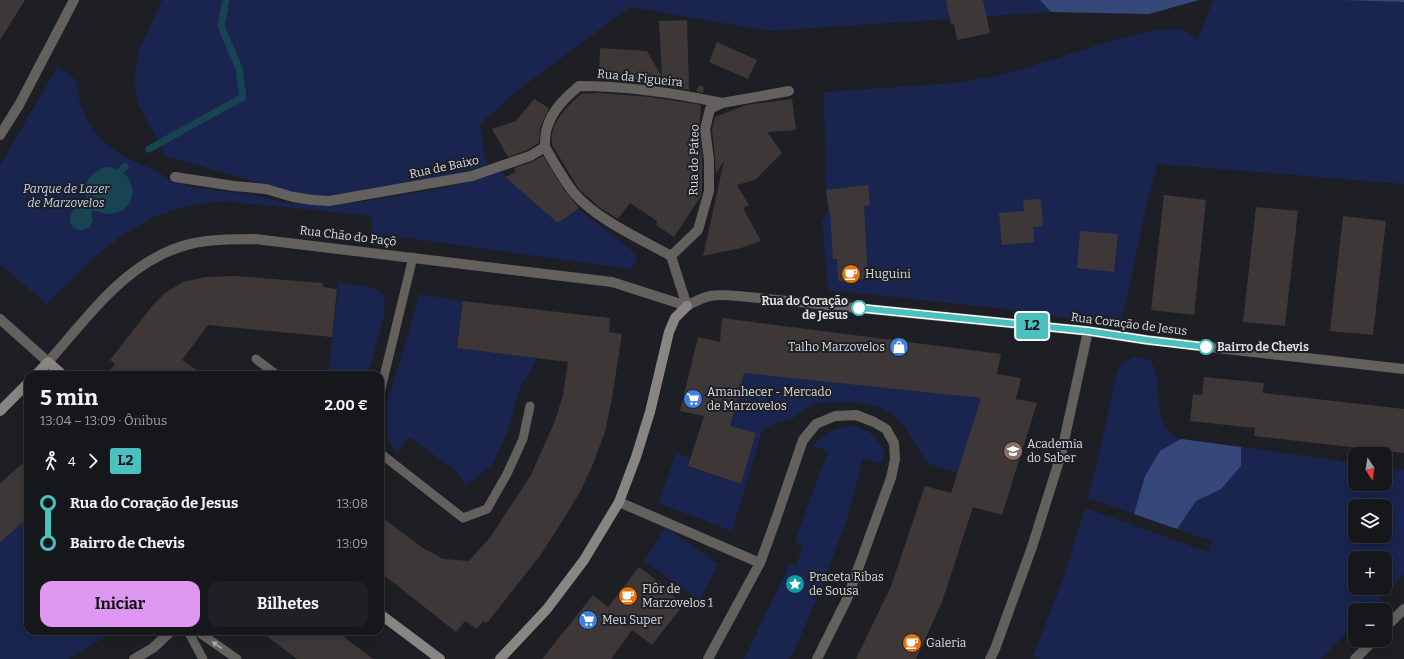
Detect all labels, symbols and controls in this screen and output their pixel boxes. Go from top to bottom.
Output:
street label: Rua da Figueira [597,67,684,89]
street label: Rua do Páteo [686,124,702,196]
street label: Rua de Baixo [408,153,480,181]
park label: Parque de Lazer de Marzovelos [23,182,110,210]
street label: Rua Chão do Paçô [299,223,397,249]
cafe icon: Huguini [840,263,862,285]
place label: Huguini [865,267,911,281]
place label: Rua do Coração de Jesus [761,294,848,322]
marker: Rua do Coração de Jesus [851,300,867,316]
street label: Rua Coração de Jesus [1070,310,1188,338]
line badge: L2 [1014,313,1050,339]
text: L2 [1024,317,1040,334]
shop icon: Talho Marzovelos [888,336,910,358]
marker: Bairro de Chevis [1198,339,1214,355]
place label: Talho Marzovelos [788,340,885,354]
place label: Bairro de Chevis [1217,340,1309,354]
text: 5 min [40,384,98,411]
place label: Amanhecer - Mercado de Marzovelos [707,385,832,413]
supermarket icon: Amanhecer - Mercado de Marzovelos [682,388,704,410]
text: 2.00 € [325,396,368,414]
text: 13:04 – 13:09 · Ônibus [40,413,167,428]
place label: Academia do Saber [1027,437,1083,465]
school or university icon: Academia do Saber [1002,440,1024,462]
north arrow [1348,447,1392,491]
map controls [1348,447,1392,647]
icon: walk [40,450,62,472]
icon: forward [82,450,104,472]
text: L2 [118,452,133,469]
text: 4 [68,454,76,469]
text: Rua do Coração de Jesus [70,494,238,512]
text: 13:08 [336,496,368,511]
button: layers [1348,499,1392,543]
text: Bairro de Chevis [70,534,185,552]
text: 13:09 [337,536,368,551]
button: + [1348,551,1392,595]
place label: Praceta Ribas de Sousa [809,570,884,598]
place icon: Praceta Ribas de Sousa [784,573,806,595]
button: Iniciar [40,581,200,627]
button: Bilhetes [208,581,368,627]
place label: Flôr de Marzovelos 1 [642,582,713,610]
cafe icon: Flôr de Marzovelos 1 [617,585,639,607]
button: − [1348,603,1392,647]
supermarket icon: Meu Super [577,609,599,631]
place label: Meu Super [602,613,663,627]
cafe icon: Galeria [901,632,923,654]
place label: Galeria [926,636,967,650]
one-way arrow [212,641,222,649]

